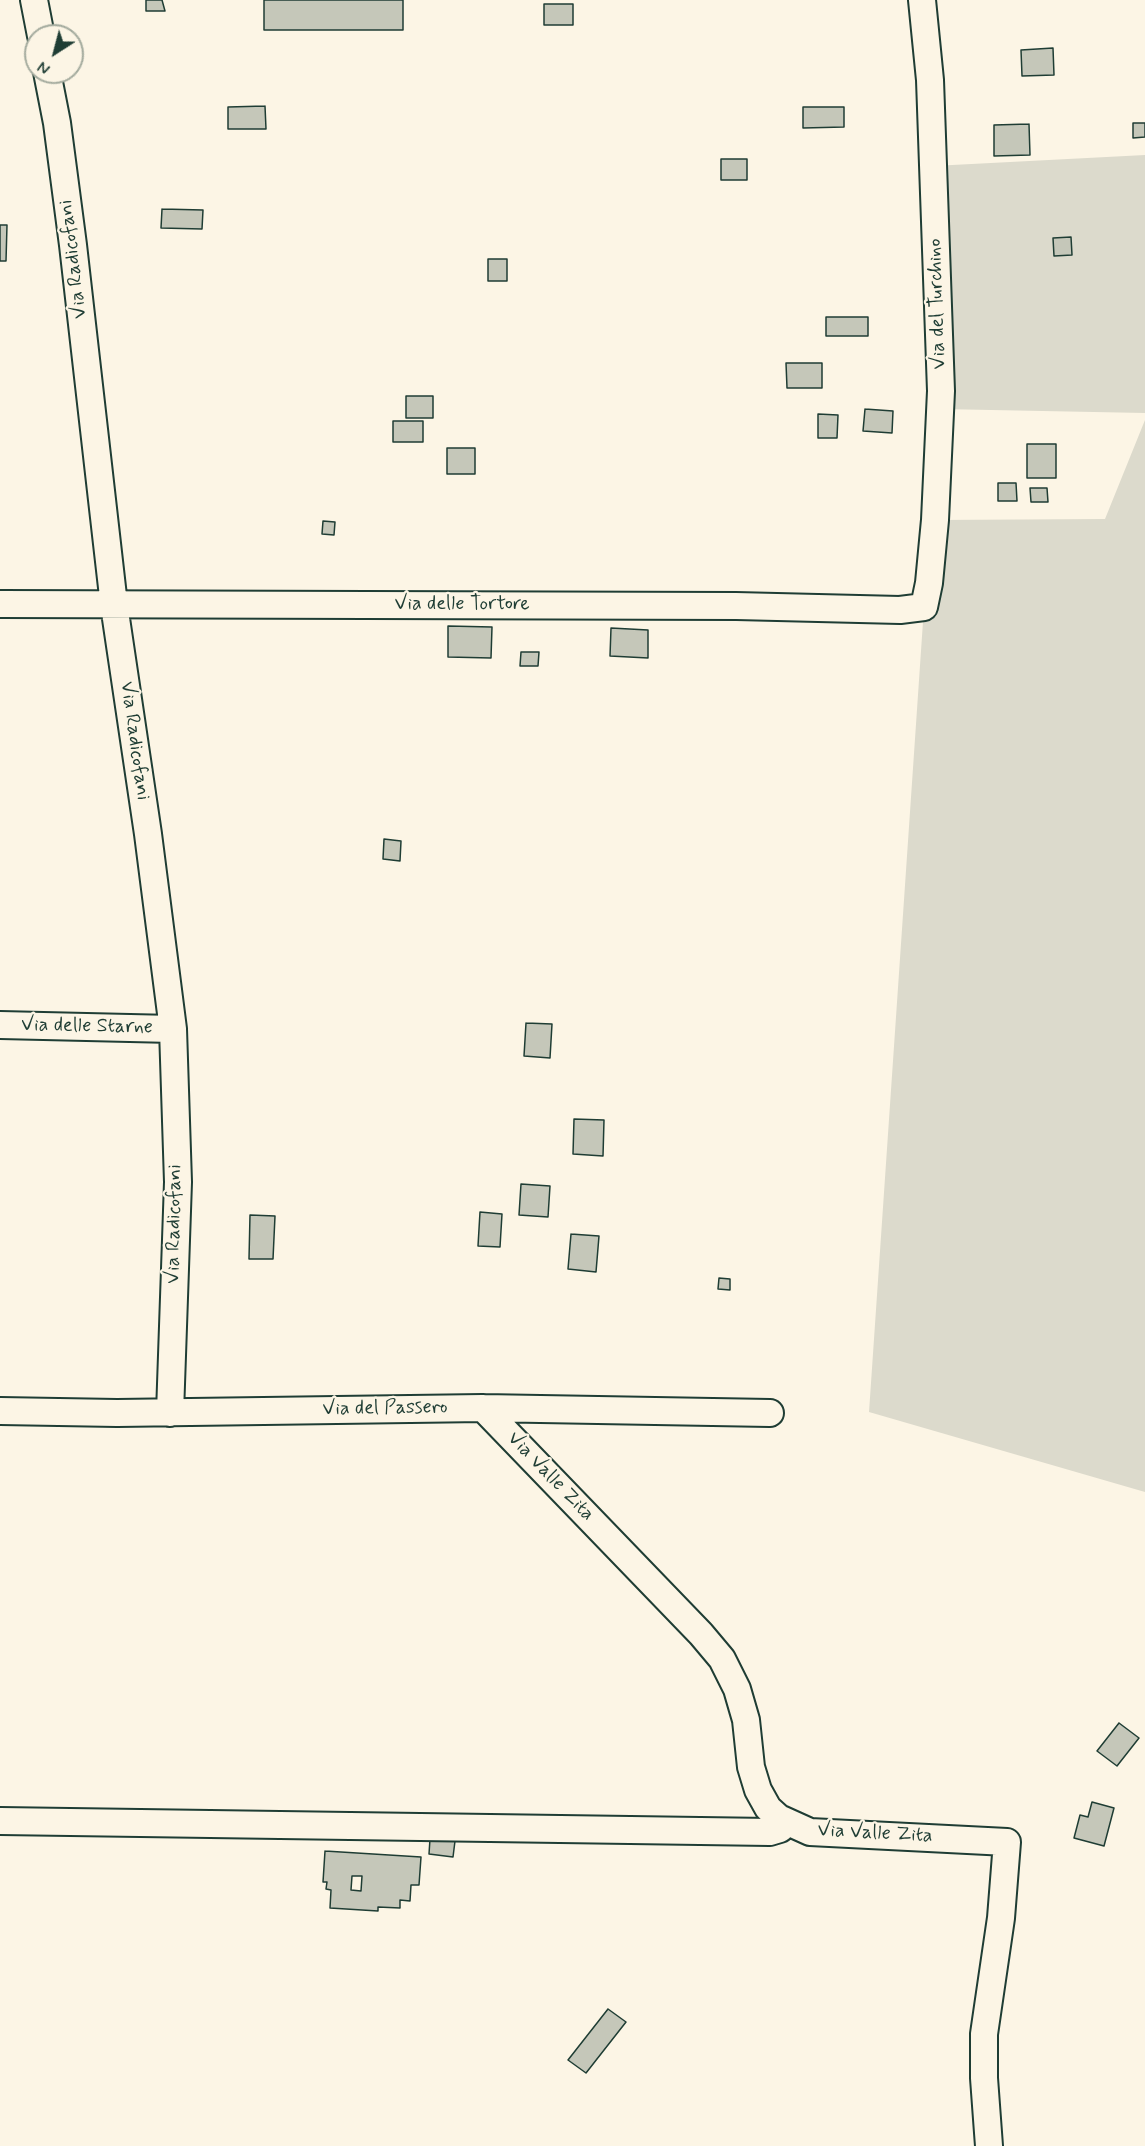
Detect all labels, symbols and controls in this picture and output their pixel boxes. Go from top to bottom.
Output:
north arrow [24,24,84,84]
text: N [34,56,55,79]
street label: Via Radicofani [55,198,93,320]
street label: Via del Turchino [924,238,952,370]
street label: Via delle Tortore [394,593,530,617]
street label: Via Radicofani [114,680,154,802]
street label: Via delle Starne [21,1014,153,1040]
street label: Via Radicofani [162,1164,188,1284]
street label: Via del Passero [322,1396,448,1422]
street label: Via Valle Zita [501,1427,599,1527]
street label: Via Valle Zita [817,1819,933,1849]

